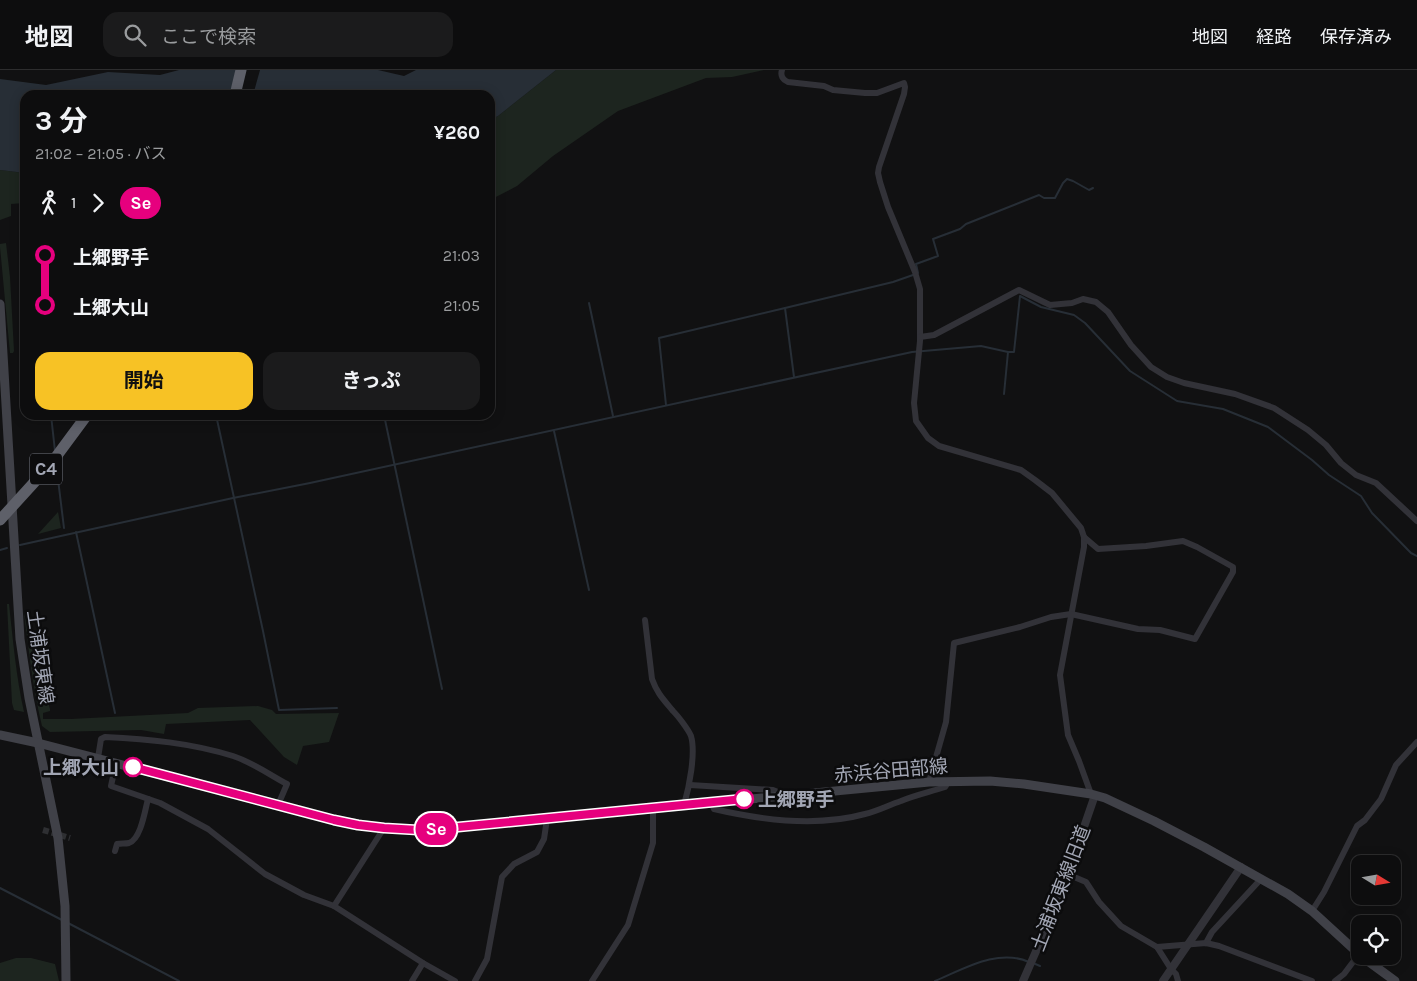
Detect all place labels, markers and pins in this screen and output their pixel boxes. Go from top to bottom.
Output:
place label: 上郷大山 [43,757,119,779]
marker: 上郷大山 [123,757,143,777]
marker: 上郷野手 [734,789,754,809]
place label: 上郷野手 [758,789,834,811]

